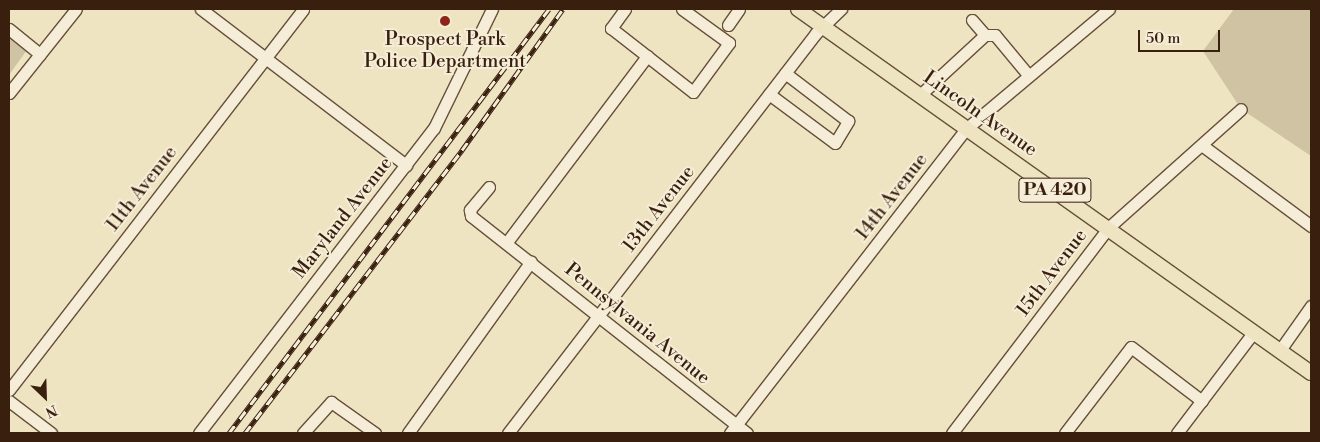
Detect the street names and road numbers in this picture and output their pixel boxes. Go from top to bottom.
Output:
street label: Lincoln Avenue [919,66,1041,162]
street label: 11th Avenue [102,142,182,236]
street label: 14th Avenue [851,149,933,245]
street label: Maryland Avenue [288,153,398,283]
street label: 13th Avenue [618,161,700,257]
road number: PA 420 [1018,174,1092,206]
street label: 15th Avenue [1012,225,1092,321]
street label: Pennsylvania Avenue [560,258,714,390]

